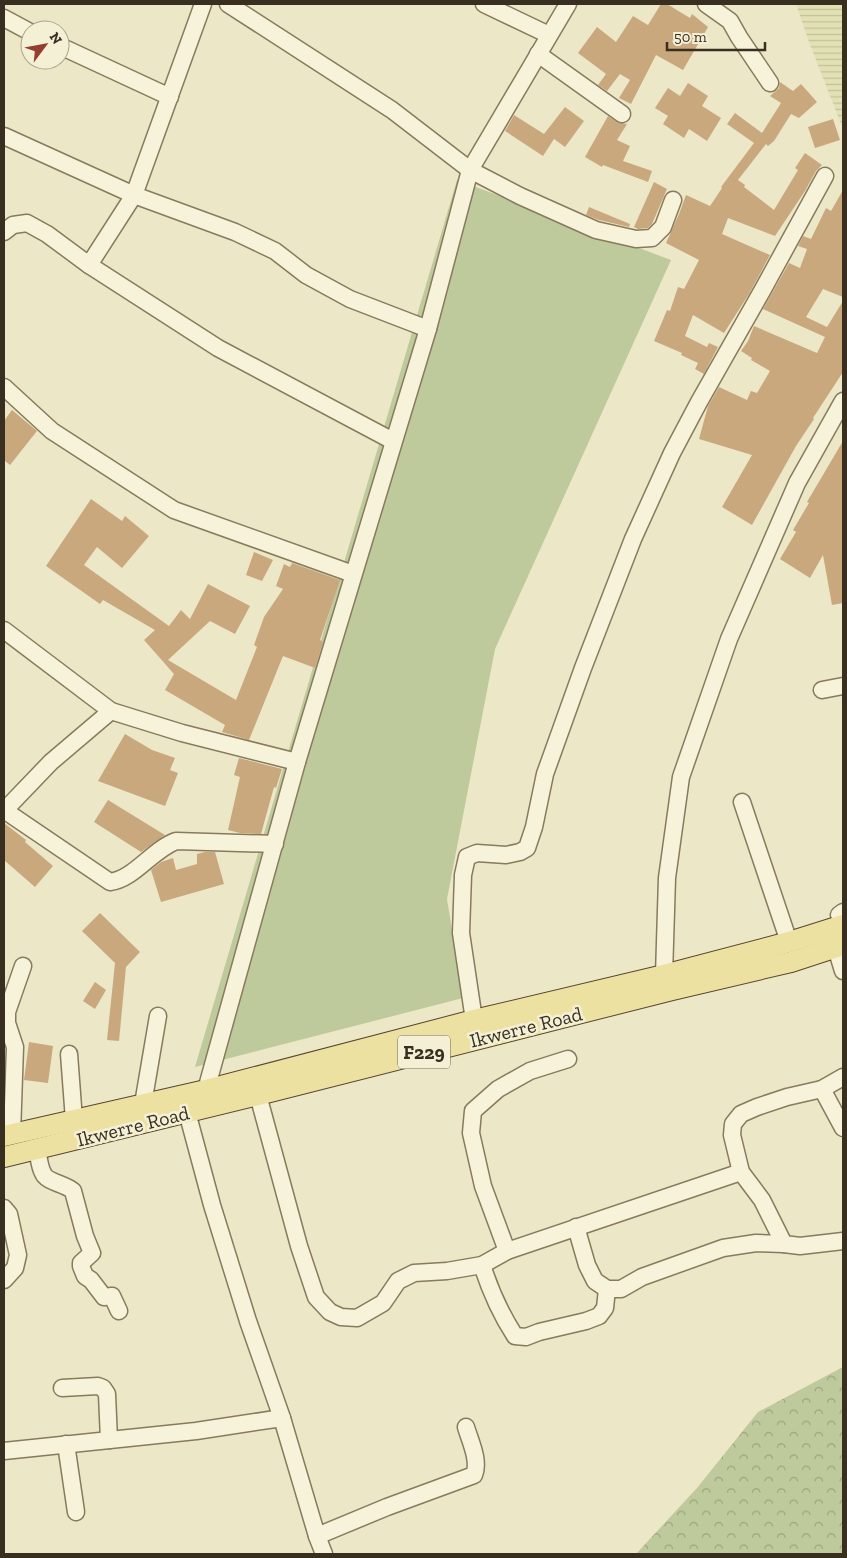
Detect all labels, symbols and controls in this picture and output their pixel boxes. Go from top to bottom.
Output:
north arrow [20,20,70,70]
scale bar [667,20,764,52]
text: 50 m [674,28,707,46]
text: N [46,29,66,48]
street label: Ikwerre Road [467,1001,585,1053]
road number: F229 [398,1036,450,1068]
street label: Ikwerre Road [74,1100,192,1152]

